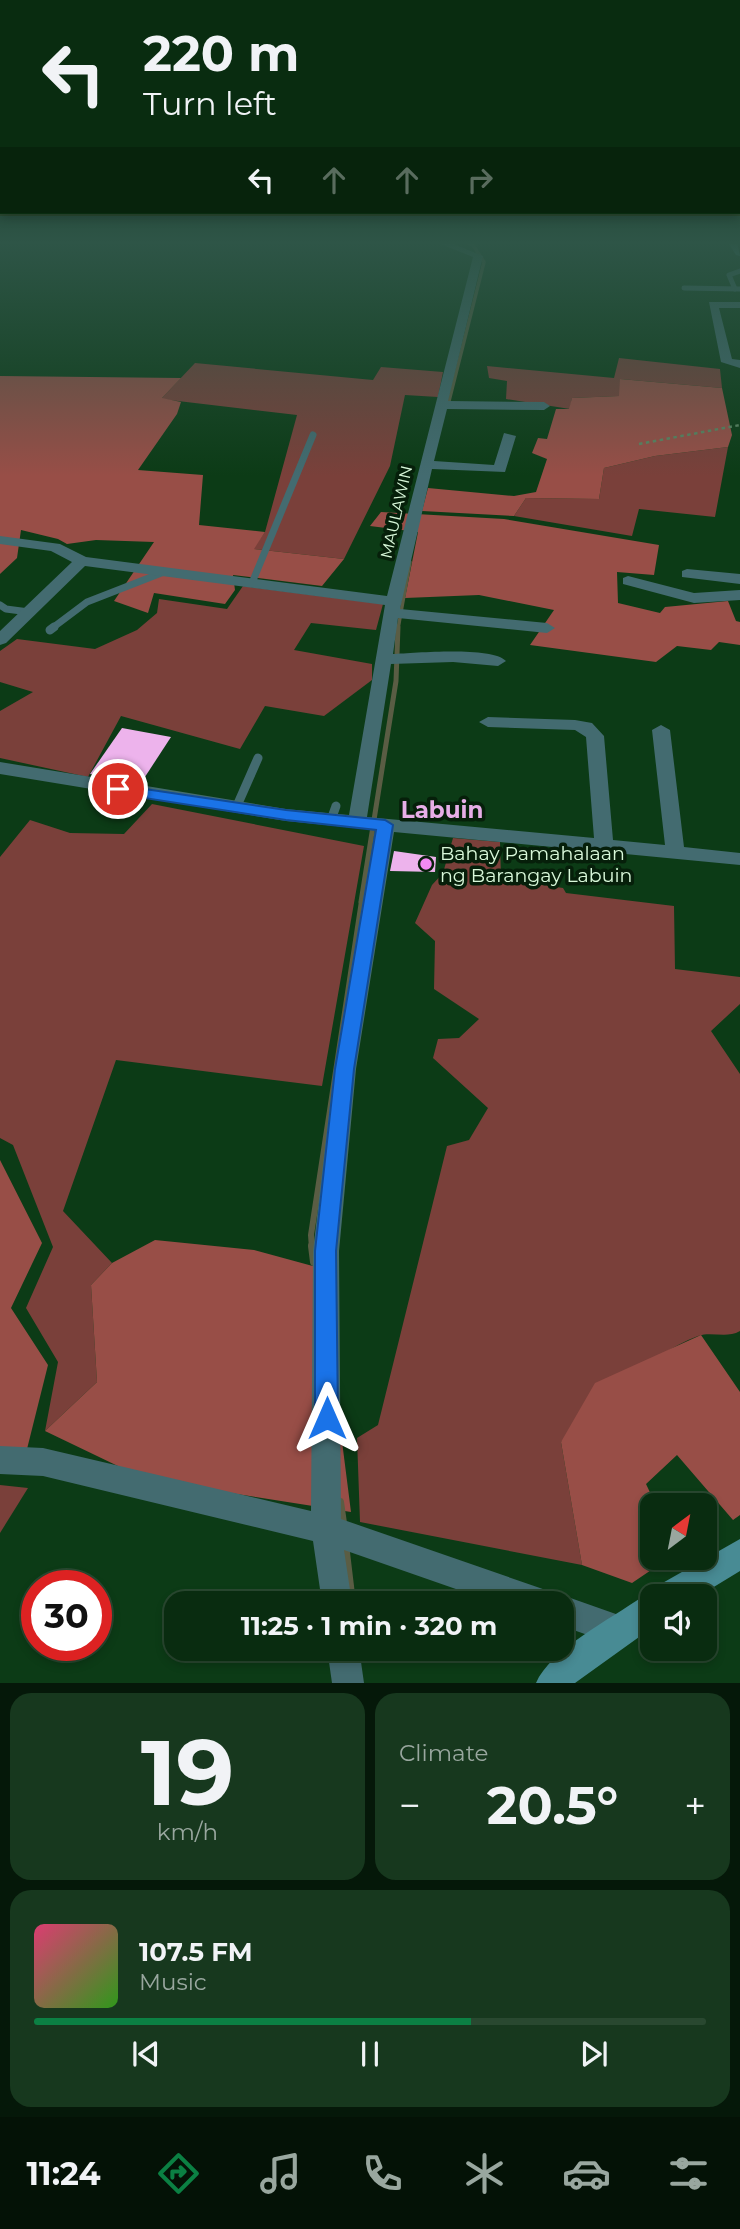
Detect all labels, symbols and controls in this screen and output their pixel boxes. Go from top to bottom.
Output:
text: 220 m [143,24,299,83]
icon: left [28,28,119,119]
text: Turn left [143,84,277,123]
icon: left [242,161,280,199]
icon: ahead [315,161,353,199]
icon: ahead [388,161,426,199]
icon: right [461,161,499,199]
street label: MAULAWIN [377,464,416,560]
pin [88,759,148,819]
icon: arrive [99,770,137,808]
district label: Labuin [401,796,483,824]
place label: Bahay Pamahalaan ng Barangay Labuin [440,842,632,887]
marker: Bahay Pamahalaan ng Barangay Labuin [418,856,434,872]
position arrow [290,1381,364,1455]
north arrow [640,1493,718,1570]
map controls [640,1493,717,1661]
speed limit sign: 30 [21,1570,112,1661]
button: sound [640,1584,717,1661]
text: 11:25 · 1 min · 320 m [241,1610,497,1642]
text: 19 [141,1717,234,1828]
text: Climate [399,1739,488,1767]
text: 20.5° [487,1774,618,1837]
text: − [399,1782,421,1829]
text: + [684,1782,706,1829]
text: km/h [157,1818,218,1846]
text: 107.5 FM [139,1936,253,1968]
text: Music [139,1968,207,1996]
icon: previous [127,2035,165,2073]
icon: pause [351,2035,389,2073]
icon: next [575,2035,613,2073]
icon: directions [154,2149,203,2198]
icon: music [256,2149,305,2198]
icon: phone [358,2149,407,2198]
icon: climate [460,2149,509,2198]
icon: car [562,2149,611,2198]
icon: filters [664,2149,713,2198]
text: 11:24 [27,2154,101,2193]

